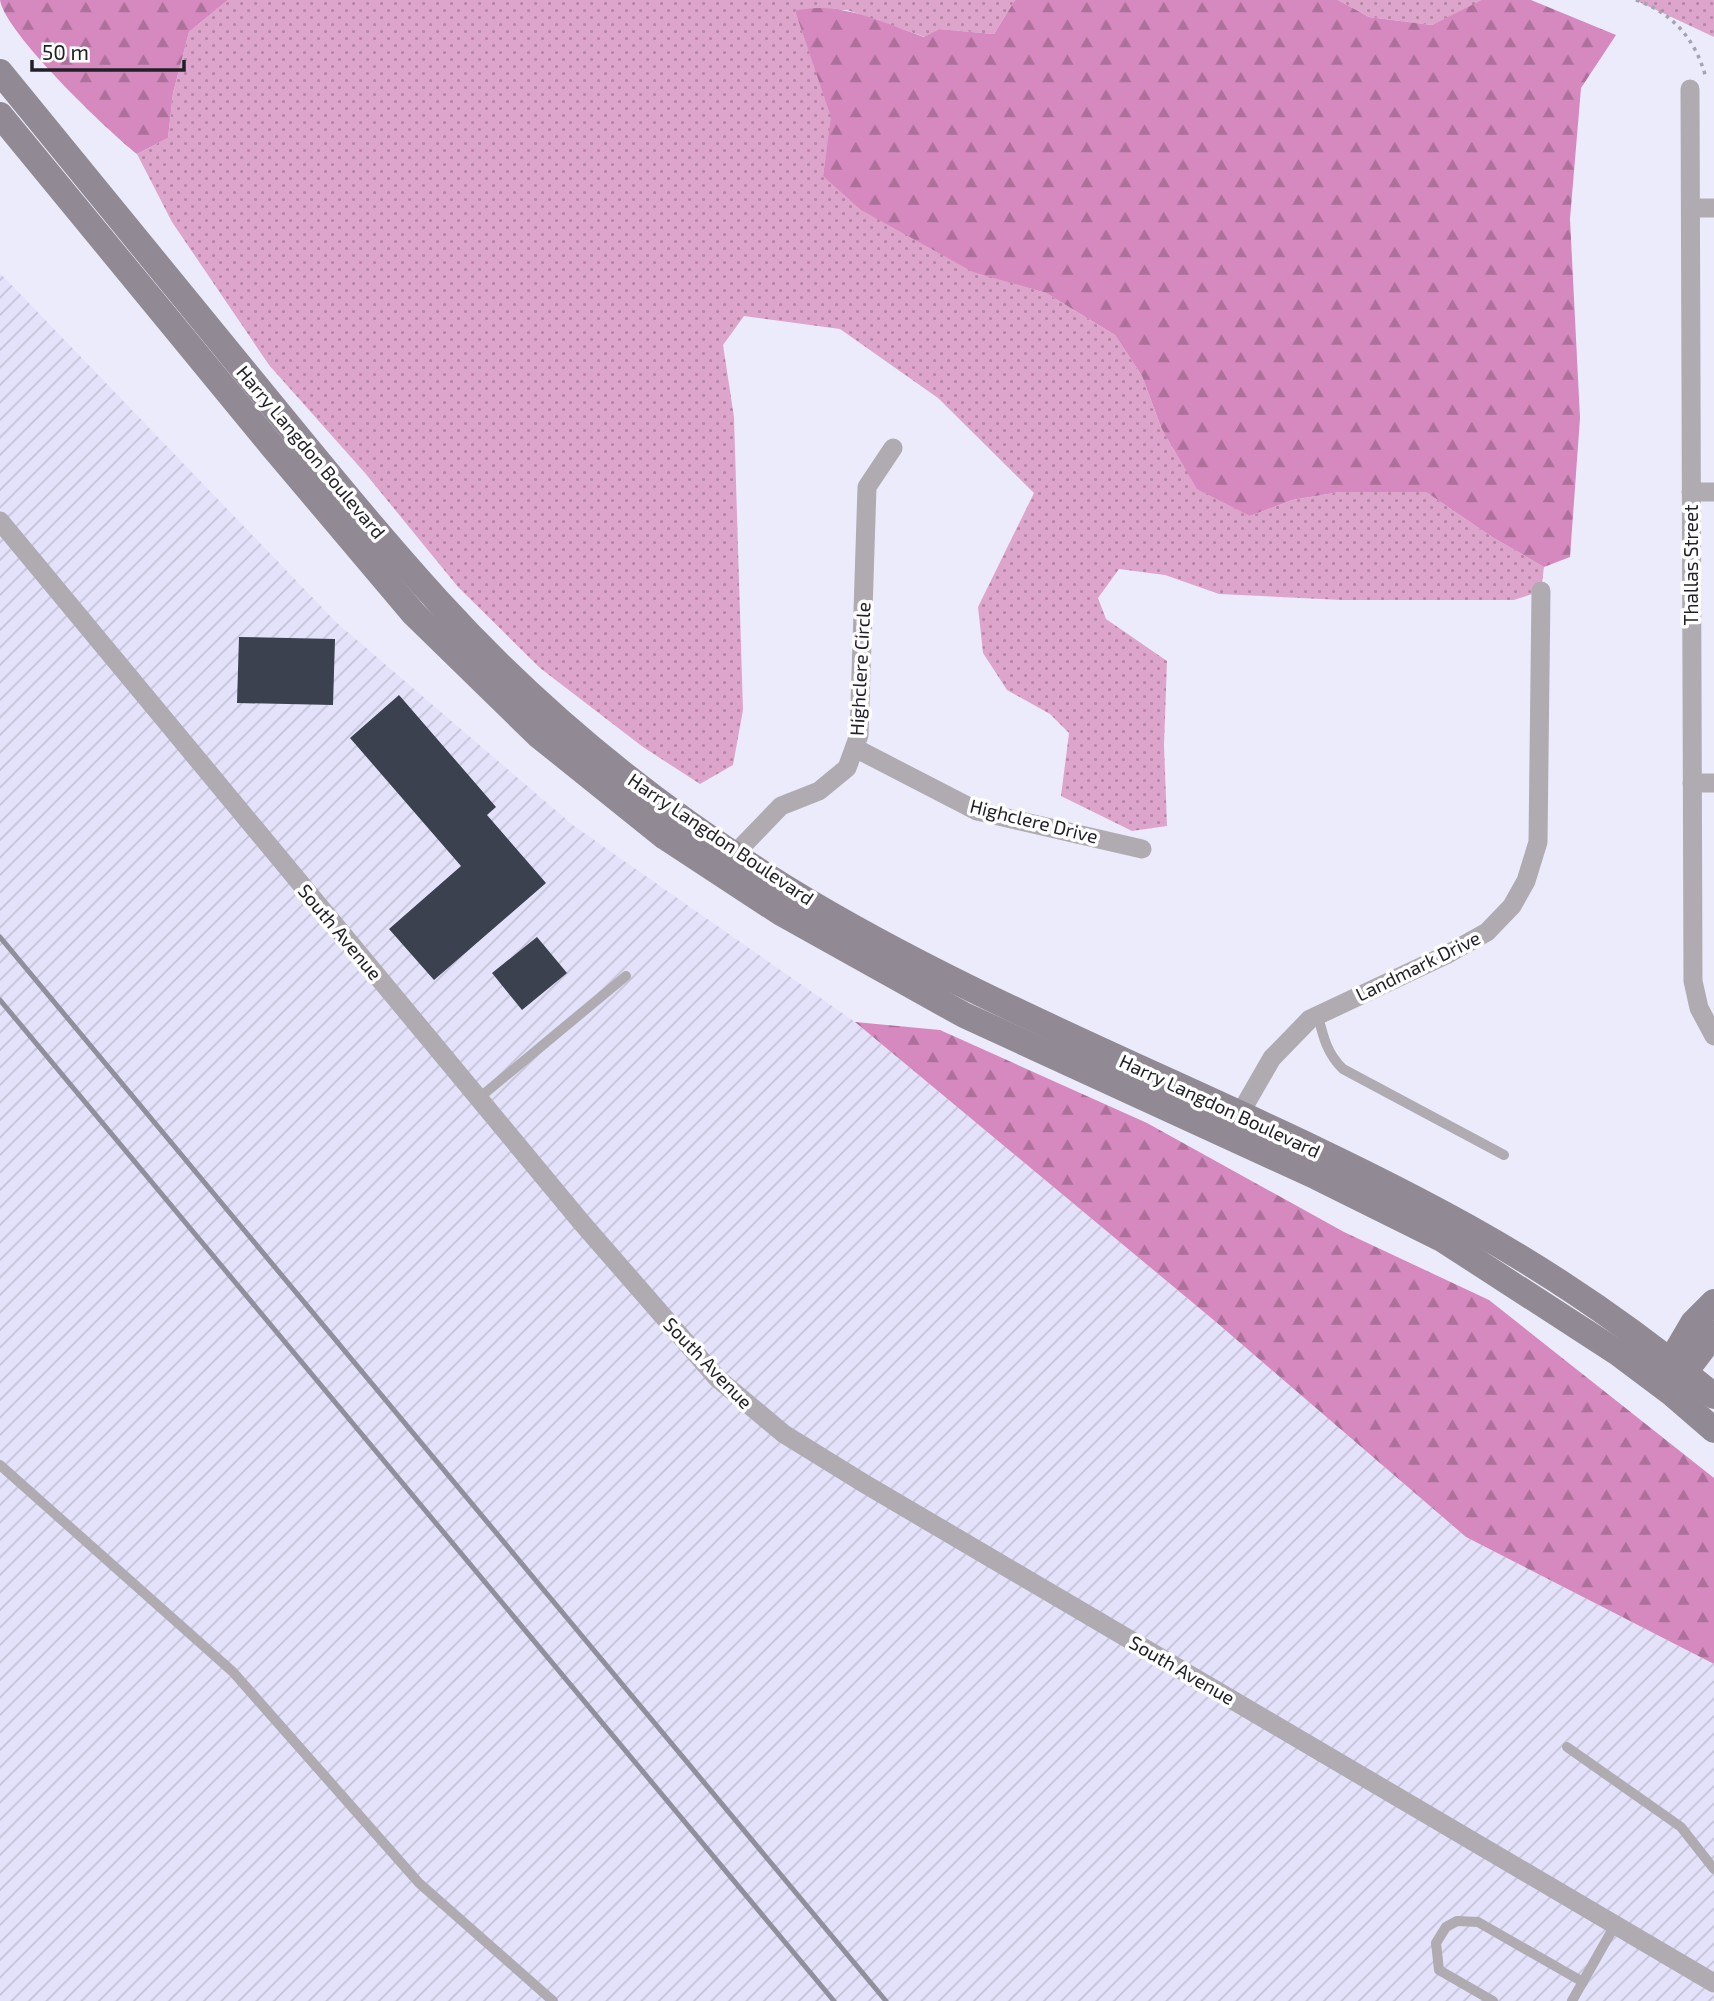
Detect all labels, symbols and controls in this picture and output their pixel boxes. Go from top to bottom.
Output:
scale bar [32,28,184,72]
text: 50 m [42,39,89,64]
street label: Harry Langdon Boulevard [232,360,391,543]
street label: Thallas Street [1679,505,1702,625]
street label: Highclere Circle [845,601,874,737]
street label: Harry Langdon Boulevard [624,768,818,909]
street label: Highclere Drive [968,793,1101,848]
street label: South Avenue [294,879,387,984]
street label: Landmark Drive [1352,925,1484,1006]
street label: Harry Langdon Boulevard [1116,1049,1324,1162]
street label: South Avenue [659,1312,758,1413]
street label: South Avenue [1125,1630,1239,1709]

